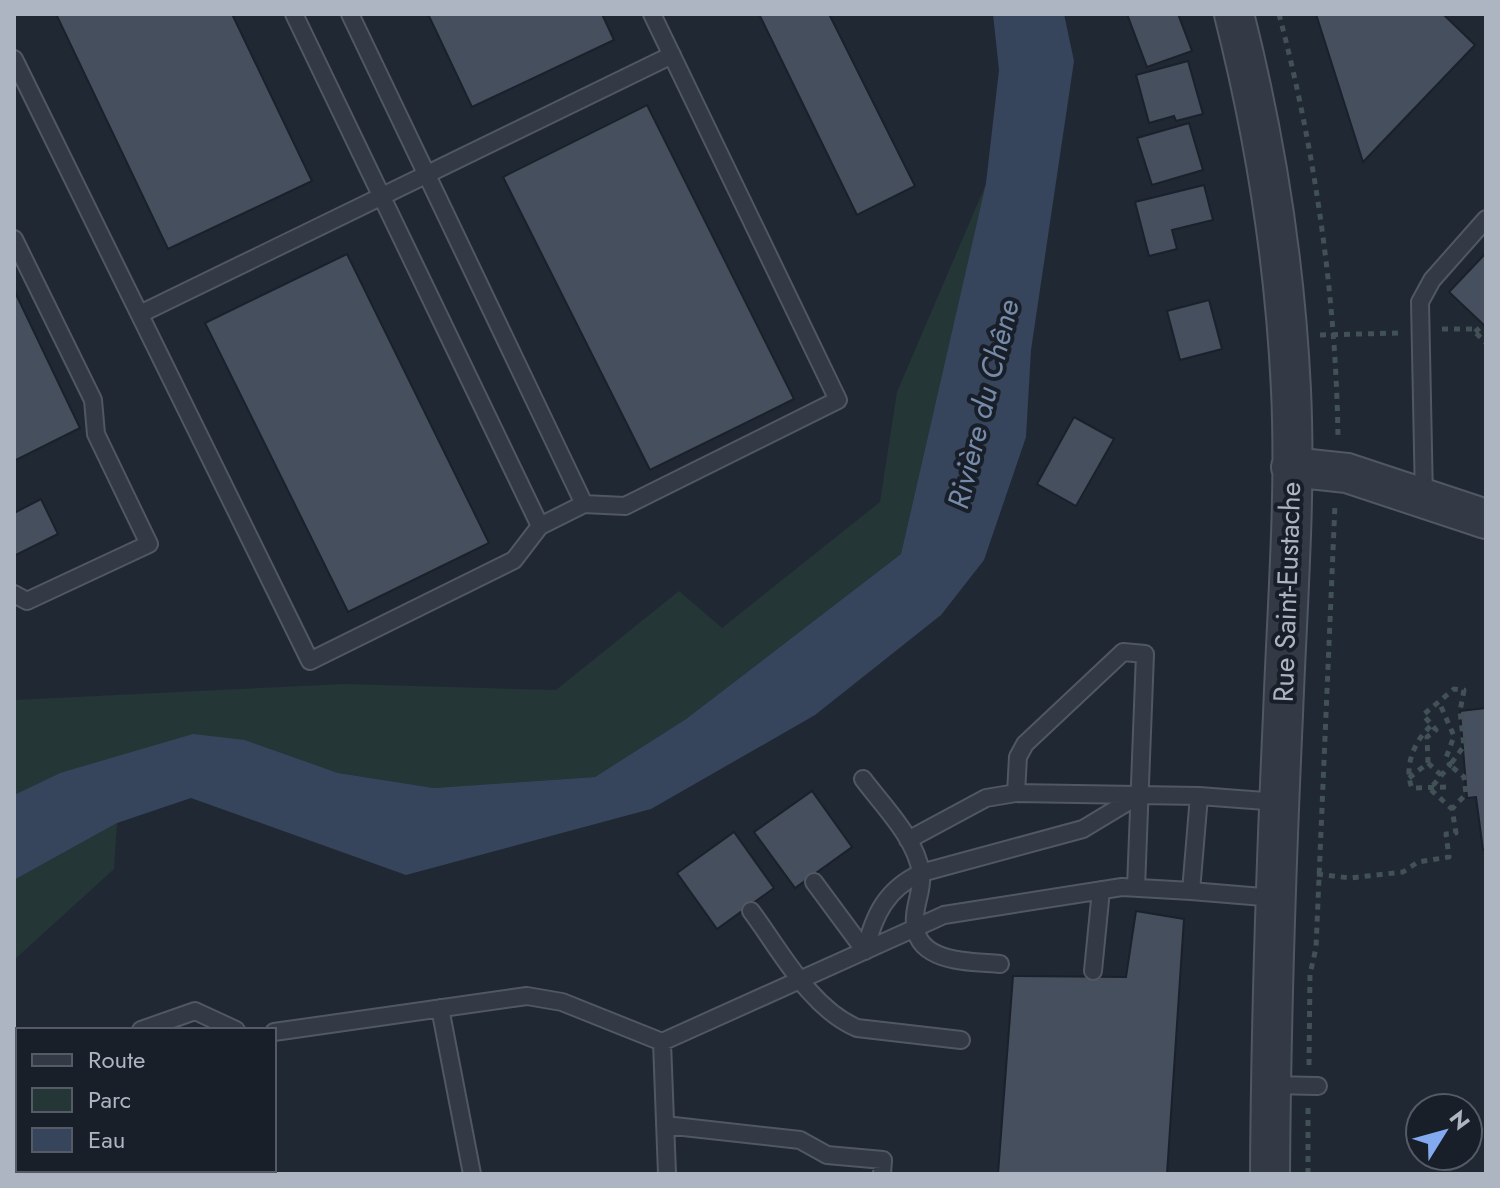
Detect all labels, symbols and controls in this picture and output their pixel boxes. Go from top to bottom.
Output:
water label: Rivière du Chêne [936,295,1030,513]
street label: Rue Saint-Eustache [1263,481,1311,703]
legend [16,1028,276,1172]
text: Route [88,1042,145,1077]
text: Parc [88,1082,131,1117]
north arrow [1404,1092,1484,1172]
text: N [1442,1103,1478,1137]
text: Eau [88,1122,125,1157]

